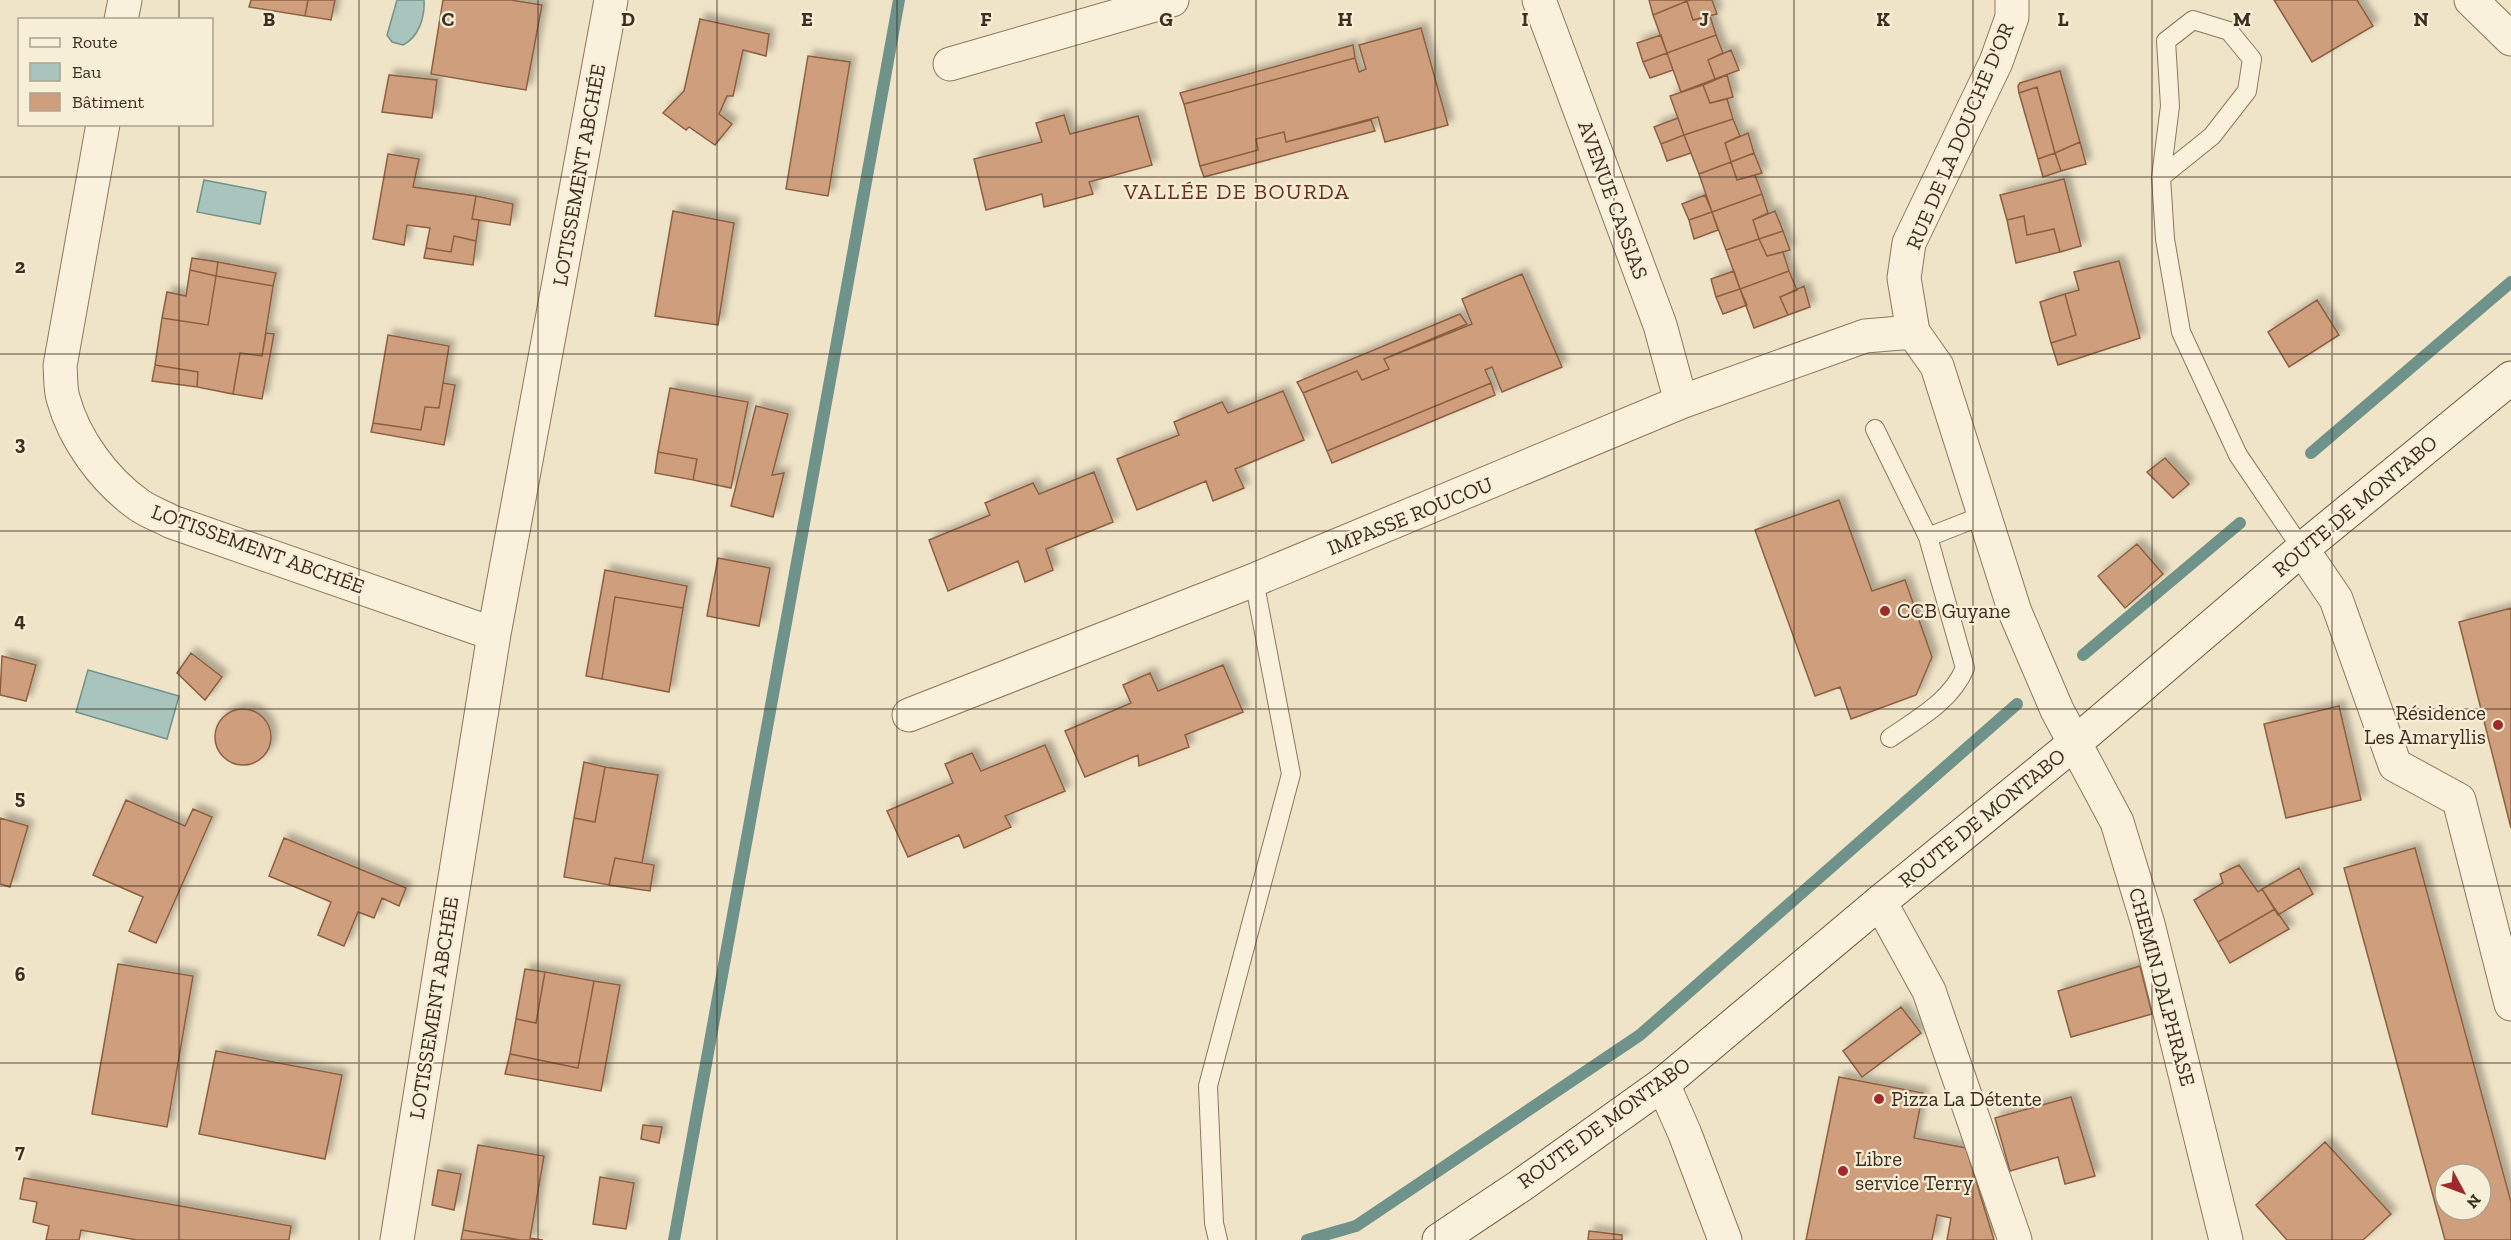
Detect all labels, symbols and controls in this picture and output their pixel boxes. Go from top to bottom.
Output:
text: B [263,7,275,31]
text: C [442,7,455,31]
text: D [621,7,635,31]
text: E [801,7,813,31]
text: F [980,7,992,31]
text: G [1159,7,1173,31]
text: H [1337,7,1353,31]
text: I [1521,7,1529,31]
text: J [1699,7,1709,31]
text: K [1876,7,1890,31]
text: L [2057,7,2069,31]
text: M [2233,7,2251,31]
text: N [2413,7,2429,31]
legend [18,18,213,126]
street label: RUE DE LA DOUCHE D'OR [1900,19,2019,253]
text: Route [72,31,117,53]
text: Eau [72,61,101,83]
street label: LOTISSEMENT ABCHÉE [547,62,610,288]
text: Bâtiment [72,91,145,113]
street label: AVENUE CASSIAS [1573,117,1654,283]
district label: VALLÉE DE BOURDA [1123,178,1350,205]
text: 2 [15,254,26,278]
street label: ROUTE DE MONTABO [2267,429,2442,582]
text: 3 [15,431,26,455]
street label: IMPASSE ROUCOU [1324,471,1496,560]
street label: LOTISSEMENT ABCHÉE [148,498,368,599]
place label: CCB Guyane [1897,598,2010,623]
marker: CCB Guyane [1878,604,1892,618]
text: 4 [14,608,26,632]
place label: Résidence Les Amaryllis [2364,700,2486,749]
marker: Résidence Les Amaryllis [2491,718,2505,732]
street label: ROUTE DE MONTABO [1893,743,2070,892]
text: 5 [15,785,25,809]
street label: CHEMIN DALPHRASE [2124,885,2201,1089]
street label: LOTISSEMENT ABCHÉE [404,895,463,1121]
text: 6 [15,962,26,986]
street label: ROUTE DE MONTABO [1513,1052,1695,1194]
place label: Pizza La Détente [1891,1086,2042,1111]
marker: Pizza La Détente [1872,1092,1886,1106]
text: 7 [15,1139,25,1163]
place label: Libre service Terry [1855,1146,1974,1195]
north arrow [2433,1162,2493,1222]
marker: Libre service Terry [1836,1164,1850,1178]
text: N [2463,1191,2485,1212]

